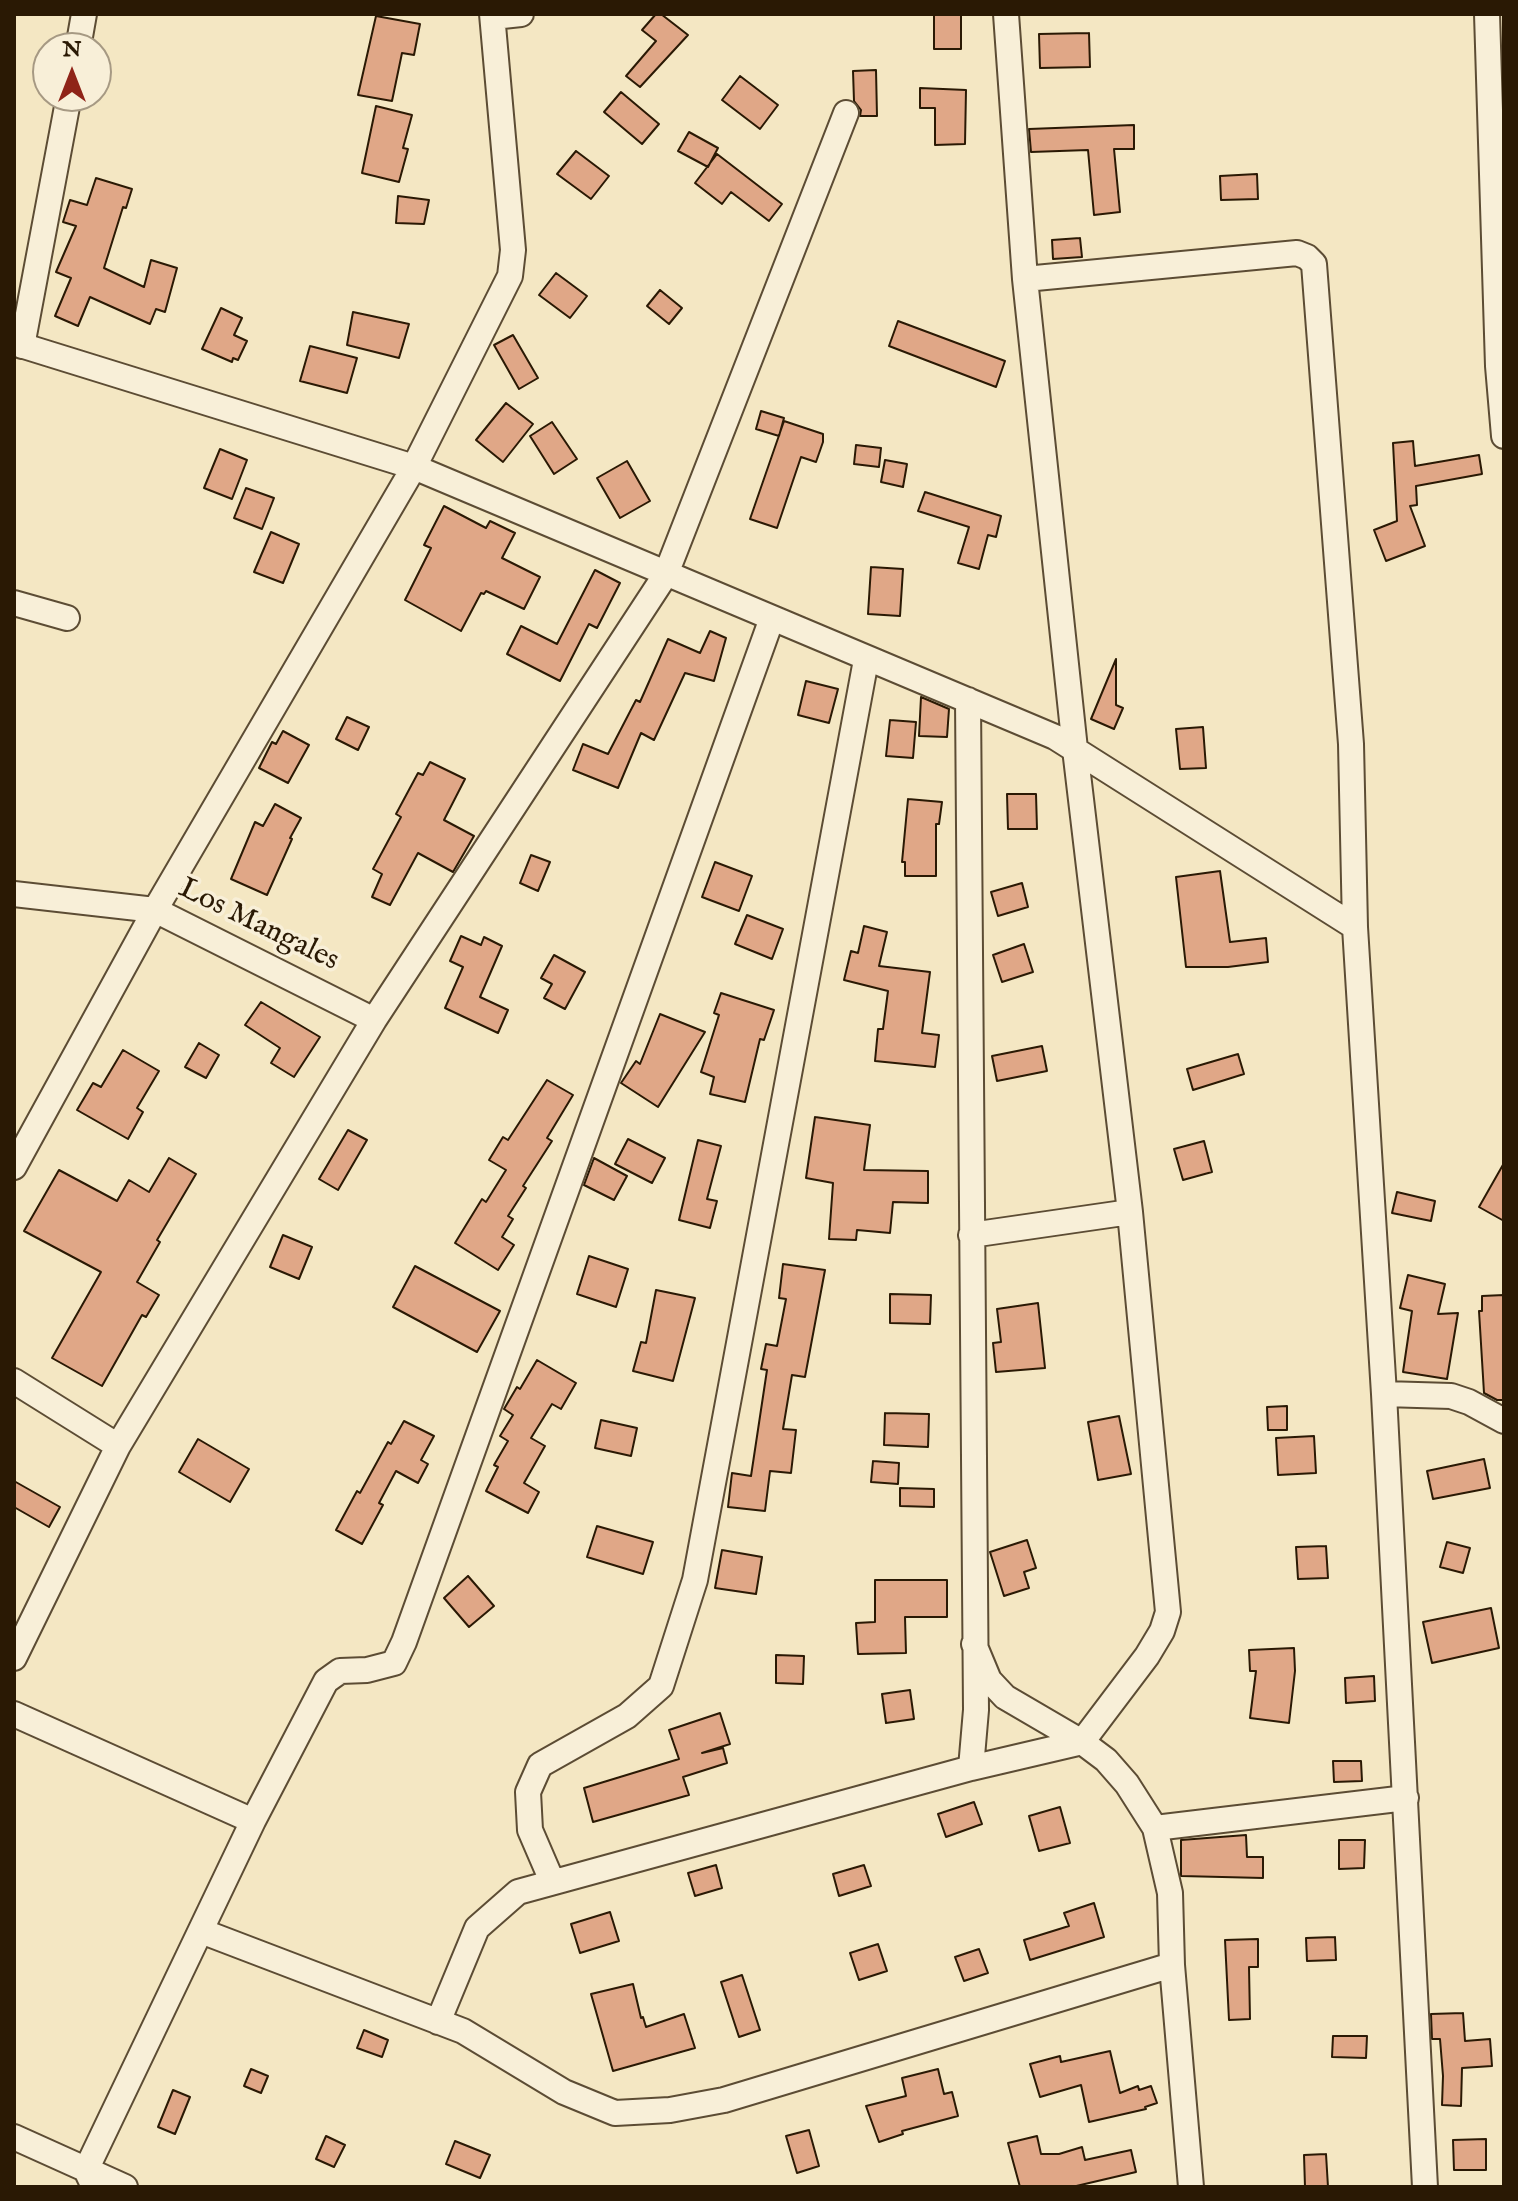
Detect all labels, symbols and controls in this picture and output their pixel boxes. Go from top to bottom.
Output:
north arrow [32,32,112,112]
text: N [62,36,82,64]
street label: Los Mangales [172,872,344,980]

